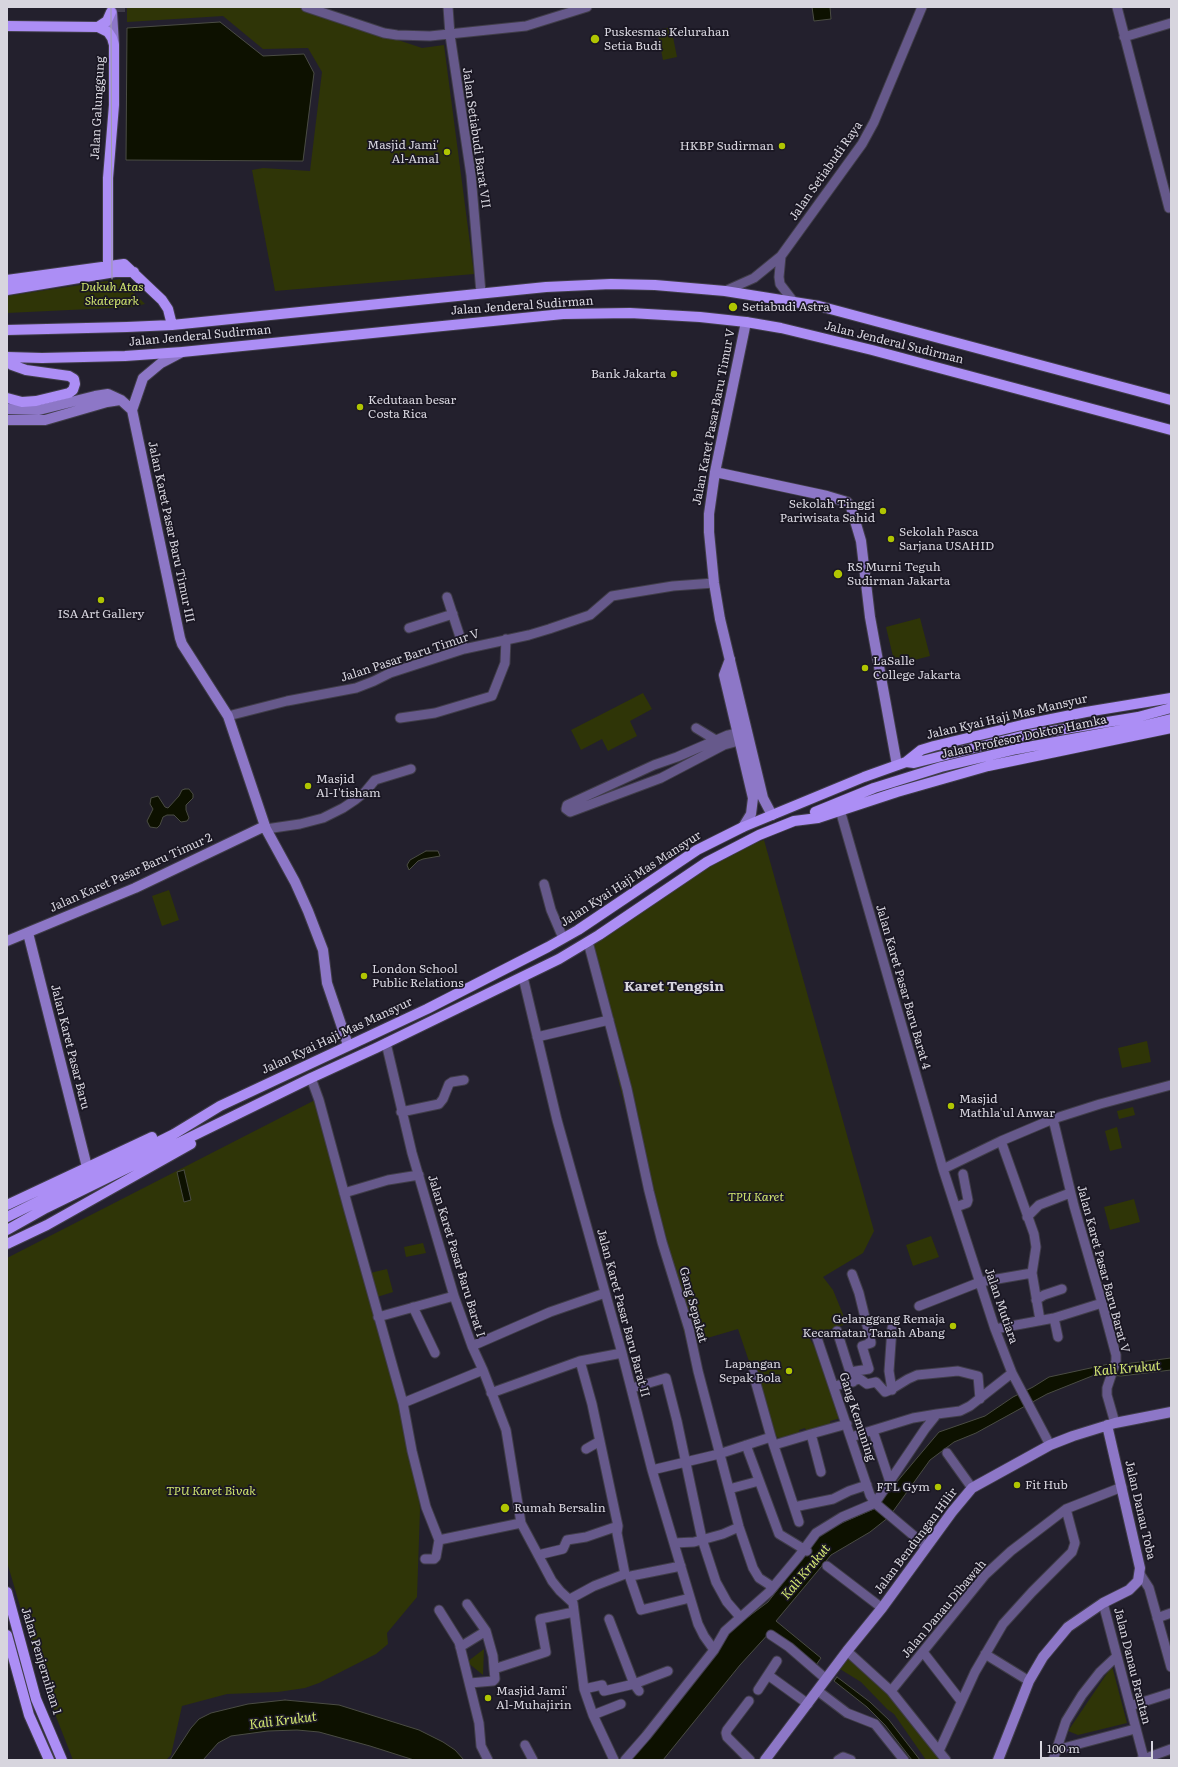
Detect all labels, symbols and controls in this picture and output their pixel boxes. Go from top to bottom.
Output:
place label: Puskesmas Kelurahan Setia Budi [604,25,729,53]
marker: Puskesmas Kelurahan Setia Budi [589,33,601,45]
street label: Jalan Galunggung [88,56,108,160]
street label: Jalan Setiabudi Barat VII [459,67,493,209]
street label: Jalan Setiabudi Raya [786,119,866,223]
place label: Masjid Jami' Al-Amal [367,138,439,166]
place label: HKBP Sudirman [680,139,774,153]
marker: HKBP Sudirman [777,141,787,151]
marker: Masjid Jami' Al-Amal [442,147,452,157]
park label: Dukuh Atas Skatepark [80,280,144,308]
street label: Jalan Jenderal Sudirman [450,294,594,318]
place label: Setiabudi Astra [742,300,830,314]
marker: Setiabudi Astra [727,301,739,313]
street label: Jalan Jenderal Sudirman [823,319,965,367]
street label: Jalan Jenderal Sudirman [128,323,272,349]
street label: Jalan Karet Pasar Baru Timur V [690,328,738,506]
place label: Bank Jakarta [591,367,666,381]
marker: Bank Jakarta [669,369,679,379]
place label: Kedutaan besar Costa Rica [368,393,456,421]
marker: Kedutaan besar Costa Rica [355,402,365,412]
street label: Jalan Karet Pasar Baru Timur III [145,440,197,624]
place label: Sekolah Tinggi Pariwisata Sahid [780,497,875,525]
marker: Sekolah Tinggi Pariwisata Sahid [878,506,888,516]
place label: Sekolah Pasca Sarjana USAHID [899,525,994,553]
marker: Sekolah Pasca Sarjana USAHID [886,534,896,544]
place label: RS Murni Teguh Sudirman Jakarta [847,560,950,588]
marker: RS Murni Teguh Sudirman Jakarta [832,568,844,580]
marker: ISA Art Gallery [96,595,106,605]
place label: ISA Art Gallery [58,607,144,621]
street label: Jalan Pasar Baru Timur V [339,627,481,685]
place label: LaSalle College Jakarta [873,654,961,682]
marker: LaSalle College Jakarta [860,663,870,673]
street label: Jalan Kyai Haji Mas Mansyur [925,691,1089,743]
street label: Jalan Profesor Doktor Hamka [940,712,1108,762]
place label: Masjid Al-I'tisham [316,772,381,800]
marker: Masjid Al-I'tisham [303,781,313,791]
street label: Jalan Kyai Haji Mas Mansyur [558,828,704,930]
street label: Jalan Karet Pasar Baru Timur 2 [47,830,215,916]
street label: Jalan Karet Pasar Baru Barat 4 [873,903,933,1071]
place label: London School Public Relations [372,962,464,990]
marker: London School Public Relations [359,971,369,981]
district label: Karet Tengsin [624,979,724,995]
street label: Jalan Karet Pasar Baru [47,983,93,1111]
street label: Jalan Kyai Haji Mas Mansyur [259,995,415,1077]
place label: Masjid Mathla'ul Anwar [959,1092,1055,1120]
marker: Masjid Mathla'ul Anwar [946,1101,956,1111]
street label: Jalan Karet Pasar Baru Barat I [424,1173,488,1339]
street label: Jalan Karet Pasar Baru Barat V [1074,1184,1132,1354]
park label: TPU Karet [728,1190,784,1204]
street label: Jalan Karet Pasar Baru Barat II [594,1227,652,1399]
street label: Gang Sepakat [676,1266,710,1344]
street label: Jalan Mutiara [981,1266,1021,1346]
place label: Gelanggang Remaja Kecamatan Tanah Abang [802,1312,945,1340]
marker: Gelanggang Remaja Kecamatan Tanah Abang [948,1321,958,1331]
place label: Lapangan Sepak Bola [719,1357,781,1385]
water label: Kali Krukut [1093,1358,1161,1380]
marker: Lapangan Sepak Bola [784,1366,794,1376]
street label: Gang Kemuning [836,1371,878,1463]
street label: Jalan Danau Toba [1122,1459,1158,1561]
place label: Fit Hub [1025,1478,1068,1492]
place label: FTL Gym [876,1480,930,1494]
marker: Fit Hub [1012,1480,1022,1490]
marker: FTL Gym [933,1482,943,1492]
park label: TPU Karet Bivak [166,1484,256,1498]
street label: Jalan Bendungan Hilir [871,1485,961,1597]
place label: Rumah Bersalin [514,1501,606,1515]
marker: Rumah Bersalin [499,1502,511,1514]
water label: Kali Krukut [778,1541,834,1603]
street label: Jalan Danau Dibawah [899,1557,989,1661]
street label: Jalan Penjernihan 1 [18,1606,64,1716]
street label: Jalan Danau Brantan [1111,1606,1153,1726]
place label: Masjid Jami' Al-Muhajirin [496,1684,572,1712]
marker: Masjid Jami' Al-Muhajirin [483,1693,493,1703]
water label: Kali Krukut [248,1709,318,1733]
scale bar [1042,1733,1155,1759]
text: 100 m [1047,1739,1080,1757]

